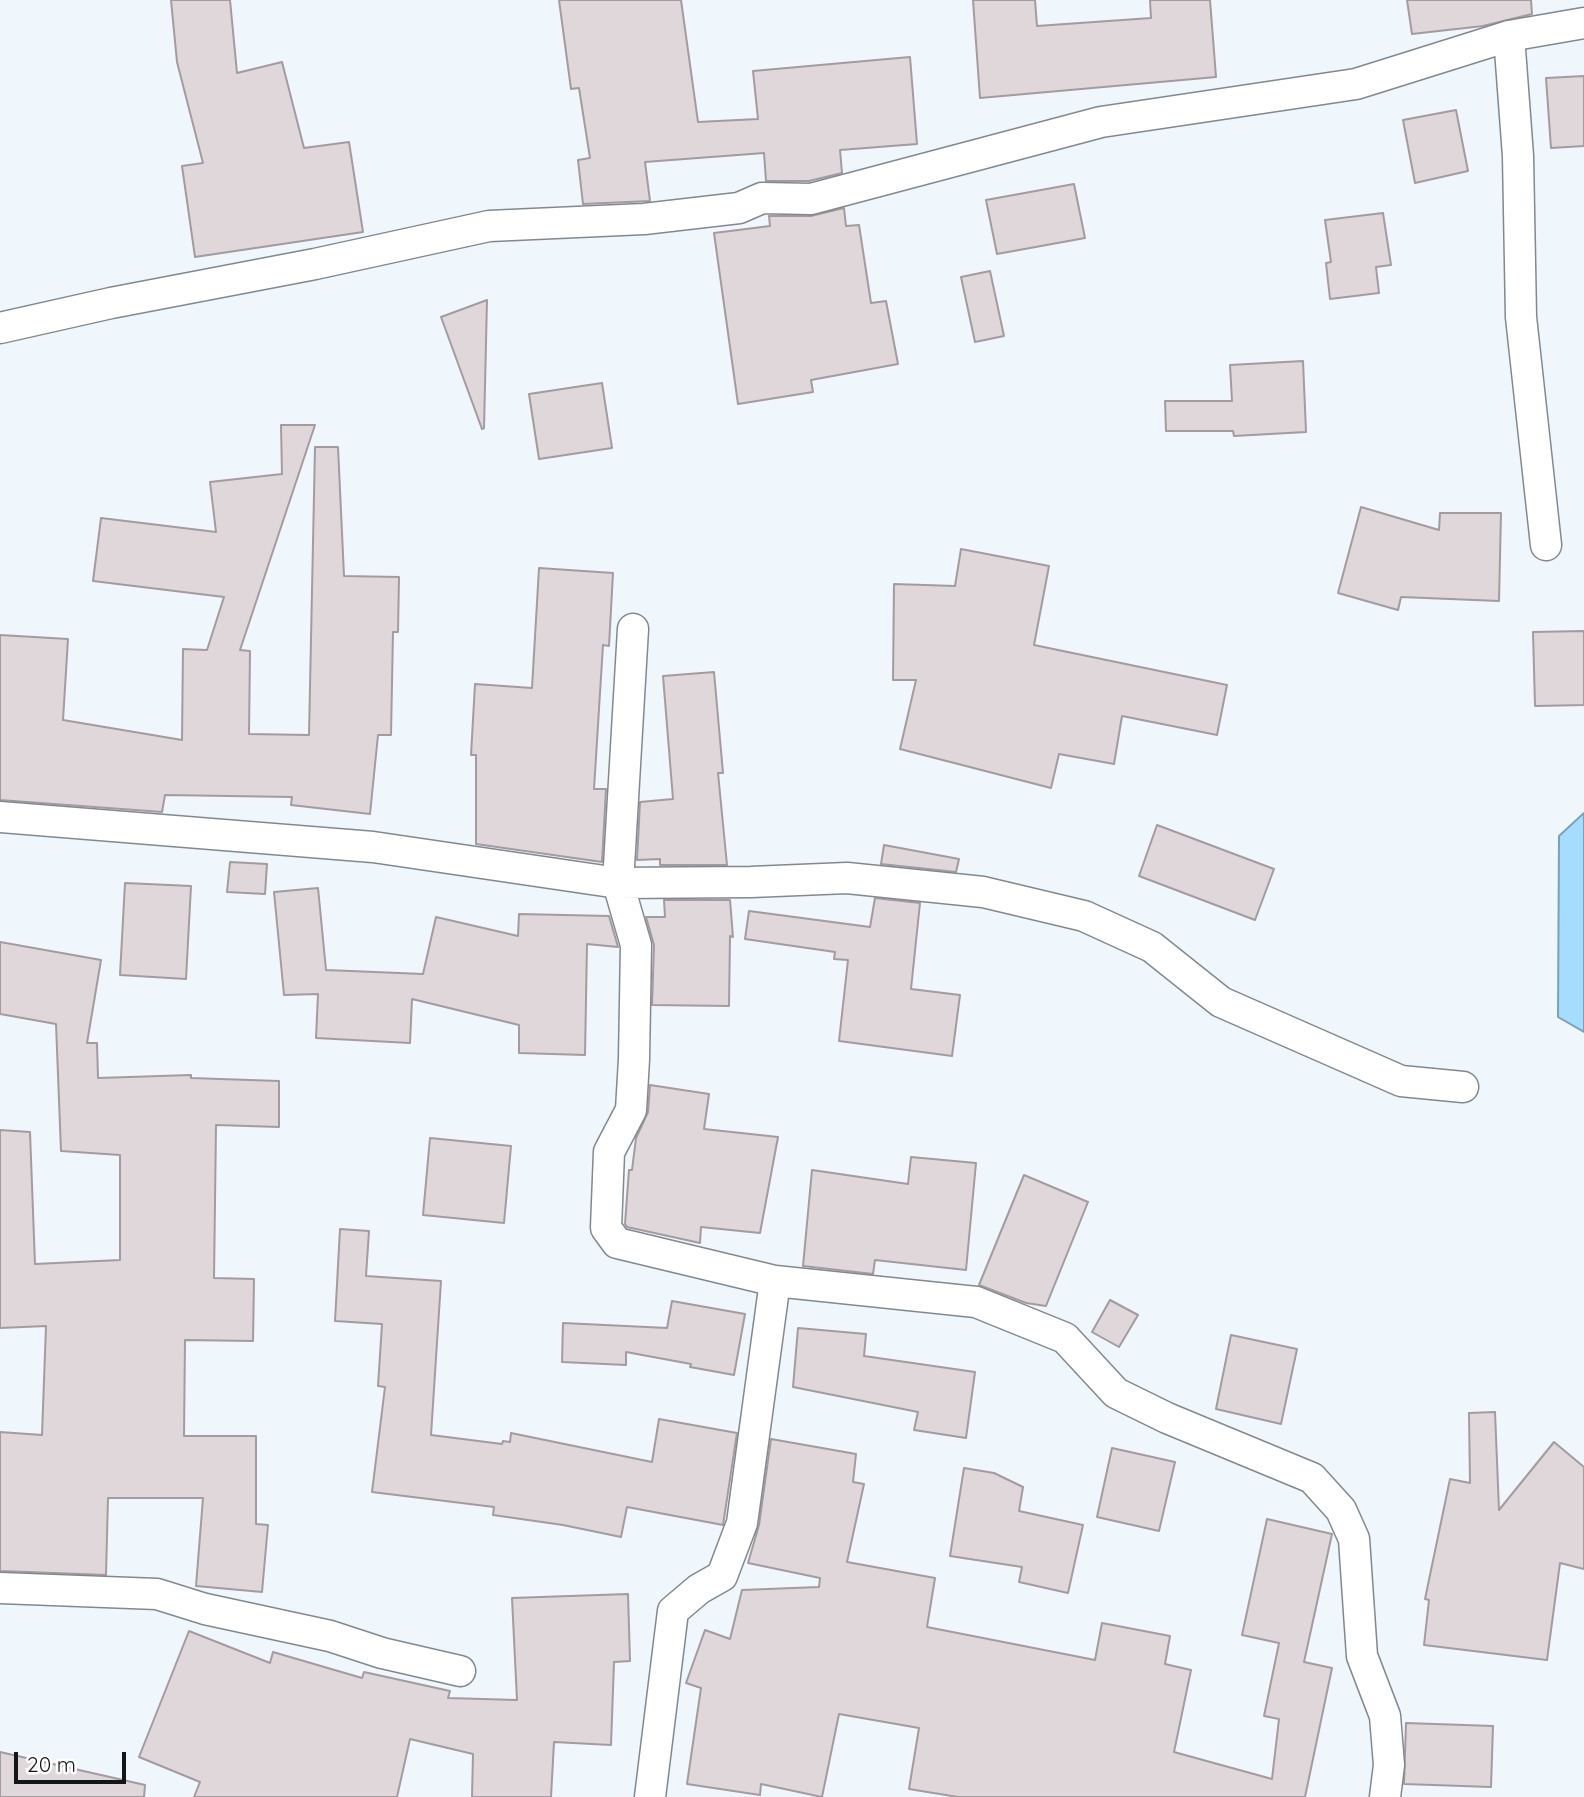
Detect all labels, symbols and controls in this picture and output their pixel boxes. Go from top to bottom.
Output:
scale bar [18,1738,130,1782]
text: 20 m [27,1751,76,1777]

